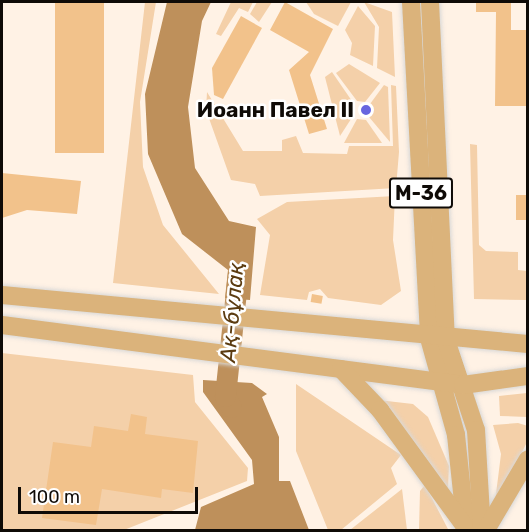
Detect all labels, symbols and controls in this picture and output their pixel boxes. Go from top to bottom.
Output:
place label: Иоанн Павел II [197,97,354,123]
marker: Иоанн Павел II [359,103,373,117]
road number: M-36 [388,176,454,210]
water label: Ақ-бұлақ [214,261,250,363]
scale bar [21,475,201,513]
text: 100 m [29,486,80,508]

